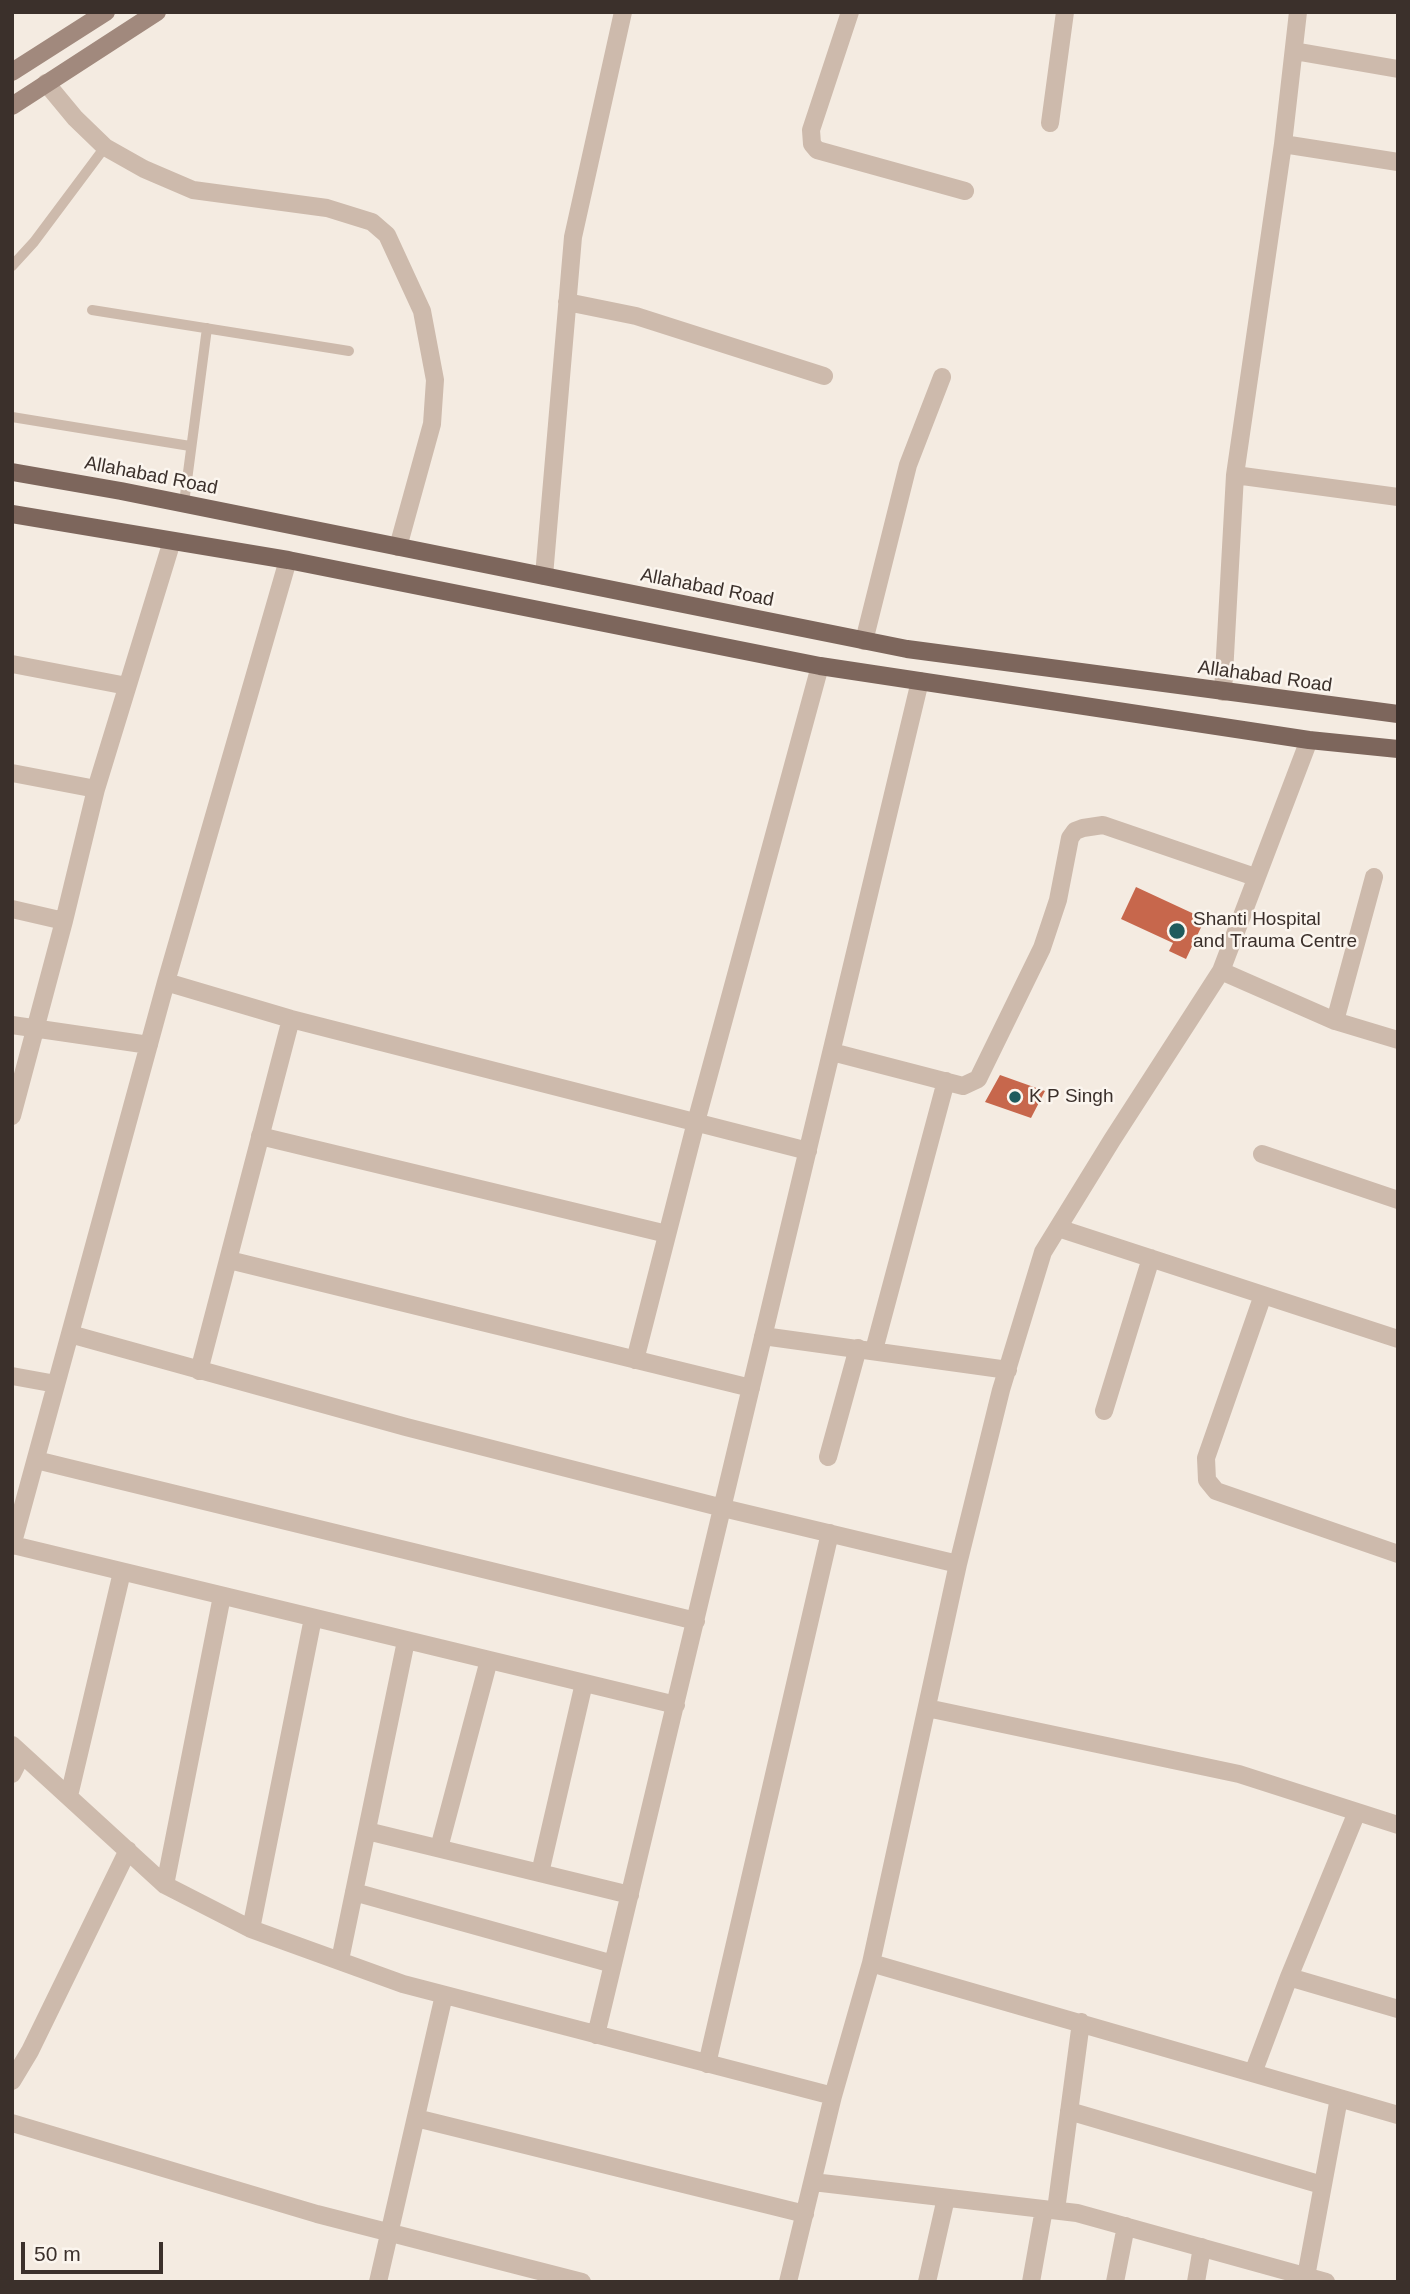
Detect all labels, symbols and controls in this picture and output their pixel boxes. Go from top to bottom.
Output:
street label: Allahabad Road [82,452,220,500]
street label: Allahabad Road [638,564,776,612]
street label: Allahabad Road [1196,656,1334,698]
place label: Shanti Hospital and Trauma Centre [1193,909,1357,953]
marker: Shanti Hospital and Trauma Centre [1167,921,1187,941]
place label: K P Singh [1029,1086,1113,1108]
marker: K P Singh [1007,1089,1023,1105]
scale bar [24,2228,166,2272]
text: 50 m [34,2242,81,2265]

